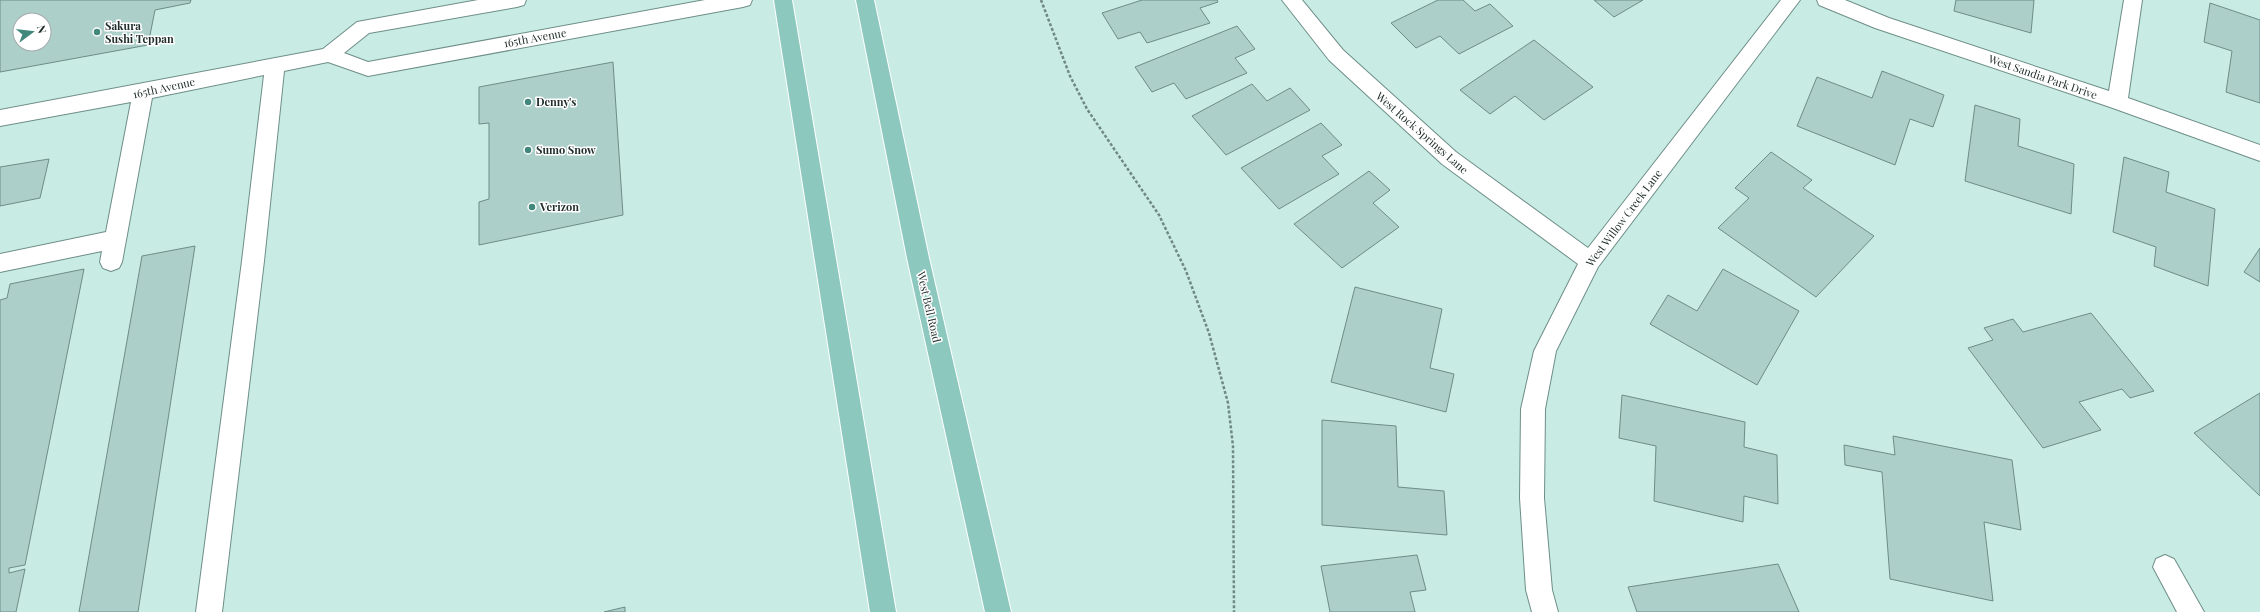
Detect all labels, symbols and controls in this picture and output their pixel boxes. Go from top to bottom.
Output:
north arrow [12,12,52,52]
place label: Sakura Sushi Teppan [105,18,174,46]
text: N [34,24,50,35]
street label: 165th Avenue [502,25,568,50]
marker: Sakura Sushi Teppan [92,27,102,37]
street label: West Sandia Park Drive [1986,51,2100,102]
street label: 165th Avenue [131,74,197,101]
street label: West Rock Springs Lane [1372,88,1472,177]
place label: Denny's [536,94,576,109]
marker: Denny's [523,97,533,107]
place label: Sumo Snow [536,142,596,157]
marker: Sumo Snow [523,145,533,155]
street label: West Willow Creek Lane [1582,166,1665,270]
place label: Verizon [539,199,579,214]
marker: Verizon [527,202,537,212]
street label: West Bell Road [914,269,945,345]

